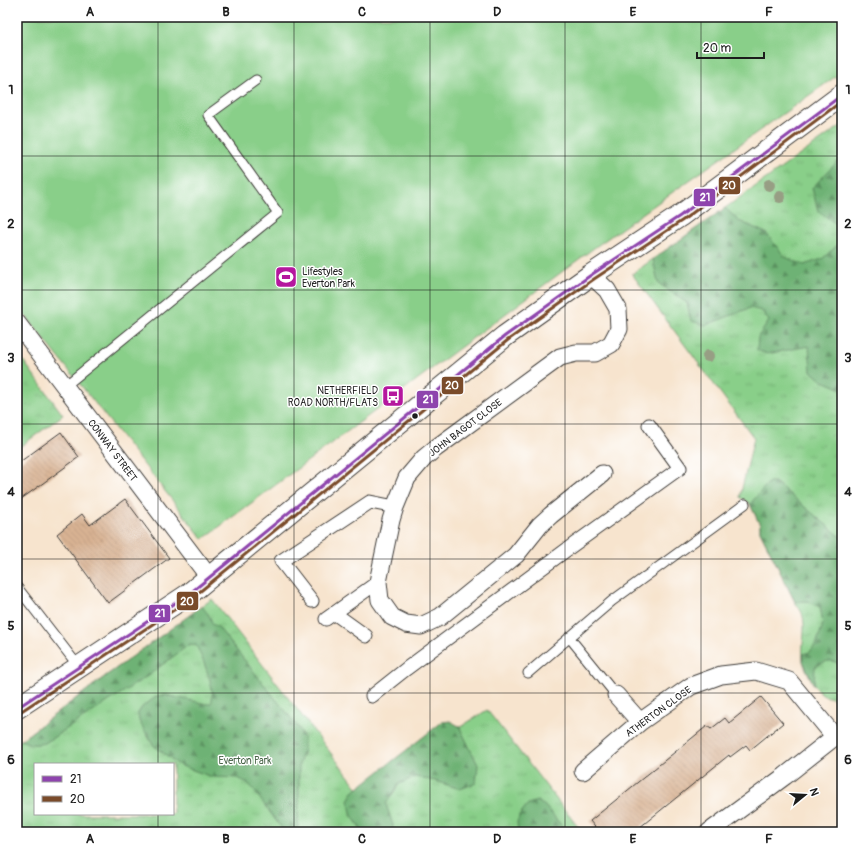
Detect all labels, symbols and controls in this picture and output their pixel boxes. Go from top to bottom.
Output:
text: A [86,4,95,20]
text: B [222,4,230,20]
text: C [358,4,366,20]
text: D [493,4,501,20]
text: E [630,4,637,20]
text: F [765,4,773,20]
scale bar [697,34,764,60]
text: 20 m [703,41,732,56]
text: 1 [8,82,14,98]
text: 1 [845,82,851,98]
line badge: 20 [718,176,741,195]
text: 20 [722,179,736,192]
line badge: 21 [693,188,716,207]
text: 21 [700,191,710,204]
text: 2 [7,216,15,232]
text: 2 [844,216,852,232]
sports icon: Lifestyles Everton Park [273,264,299,290]
place label: Lifestyles Everton Park [302,266,356,290]
text: 3 [7,350,15,366]
text: 3 [844,350,852,366]
line badge: 20 [441,376,464,395]
text: 20 [445,379,459,392]
bus stop icon: NETHERFIELD ROAD NORTH/FLATS [380,383,406,409]
place label: NETHERFIELD ROAD NORTH/FLATS [288,385,378,409]
line badge: 21 [416,390,439,409]
text: 21 [423,393,433,406]
street label: JOHN BAGOT CLOSE [427,396,505,459]
unlabelled marker [410,411,420,421]
street label: CONWAY STREET [85,417,140,484]
text: 4 [7,484,15,500]
text: 4 [844,484,852,500]
line badge: 20 [176,591,199,611]
text: 20 [180,595,194,608]
line badge: 21 [148,604,171,623]
text: 21 [155,607,165,620]
text: 5 [7,618,15,634]
text: 5 [844,618,852,634]
street label: ATHERTON CLOSE [623,684,694,740]
text: 6 [7,752,15,768]
text: 6 [844,752,852,768]
park label: Everton Park [219,755,272,767]
legend [34,763,174,815]
text: 21 [70,772,81,787]
north arrow [785,775,825,815]
text: N [807,787,822,798]
text: 20 [70,792,85,807]
text: A [86,831,95,847]
text: B [222,831,230,847]
text: C [358,831,366,847]
text: D [493,831,501,847]
text: E [630,831,637,847]
text: F [765,831,773,847]

